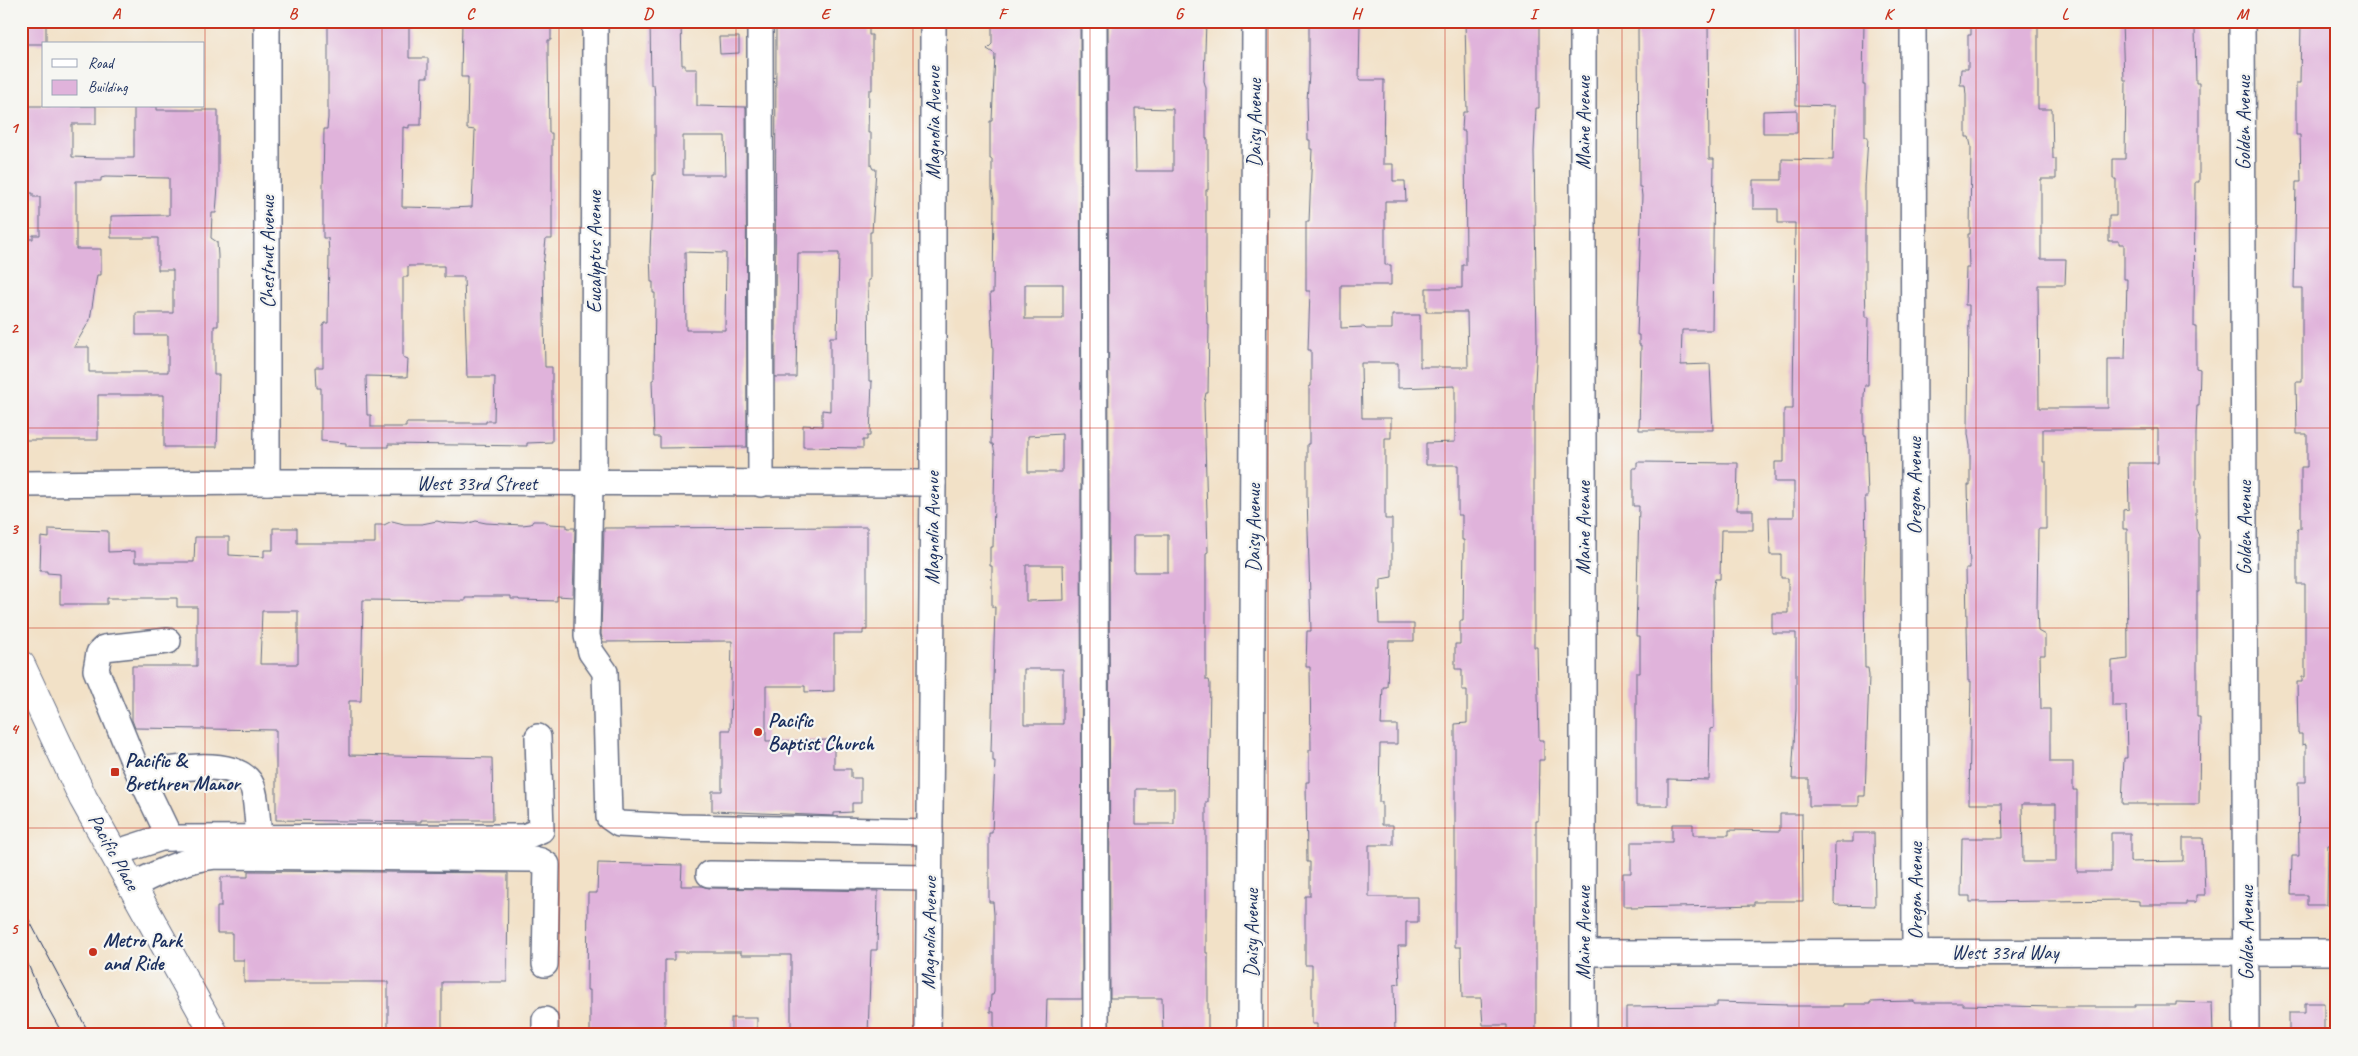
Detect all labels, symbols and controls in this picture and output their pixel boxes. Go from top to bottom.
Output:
text: A [112,4,122,24]
text: B [289,4,299,24]
text: C [466,4,476,24]
text: D [643,4,654,24]
text: E [821,4,832,24]
text: F [998,4,1009,24]
text: G [1175,4,1185,24]
text: H [1351,4,1363,24]
text: I [1530,4,1540,24]
text: J [1706,4,1715,24]
text: K [1884,4,1896,24]
text: L [2062,4,2070,24]
text: M [2236,4,2250,24]
legend [42,42,205,108]
text: Road [88,54,115,73]
street label: Magnolia Avenue [921,65,946,179]
street label: Golden Avenue [2231,74,2256,170]
street label: Maine Avenue [1571,75,1596,170]
street label: Daisy Avenue [1242,77,1267,167]
text: Building [88,78,128,97]
text: 1 [10,118,19,138]
street label: Eucalyptus Avenue [582,189,607,313]
street label: Chestnut Avenue [255,194,280,308]
text: 2 [10,318,19,338]
street label: Oregon Avenue [1902,436,1927,535]
street label: Magnolia Avenue [920,470,945,584]
street label: West 33rd Street [417,471,540,496]
street label: Golden Avenue [2232,479,2257,575]
street label: Maine Avenue [1571,480,1596,575]
street label: Daisy Avenue [1241,482,1266,572]
text: 3 [10,519,19,539]
place label: Pacific Baptist Church [768,708,875,756]
text: 4 [10,719,19,739]
marker: Pacific Baptist Church [752,726,764,738]
place label: Pacific & Brethren Manor [125,748,242,796]
marker: Pacific & Brethren Manor [109,766,121,778]
street label: Pacific Place [83,809,146,896]
street label: Oregon Avenue [1903,841,1928,940]
street label: Magnolia Avenue [916,875,943,990]
street label: Golden Avenue [2234,884,2259,980]
street label: Maine Avenue [1571,885,1596,980]
street label: Daisy Avenue [1239,887,1264,977]
text: 5 [11,919,20,939]
place label: Metro Park and Ride [103,928,184,976]
street label: West 33rd Way [1951,940,2061,965]
marker: Metro Park and Ride [87,946,99,958]

